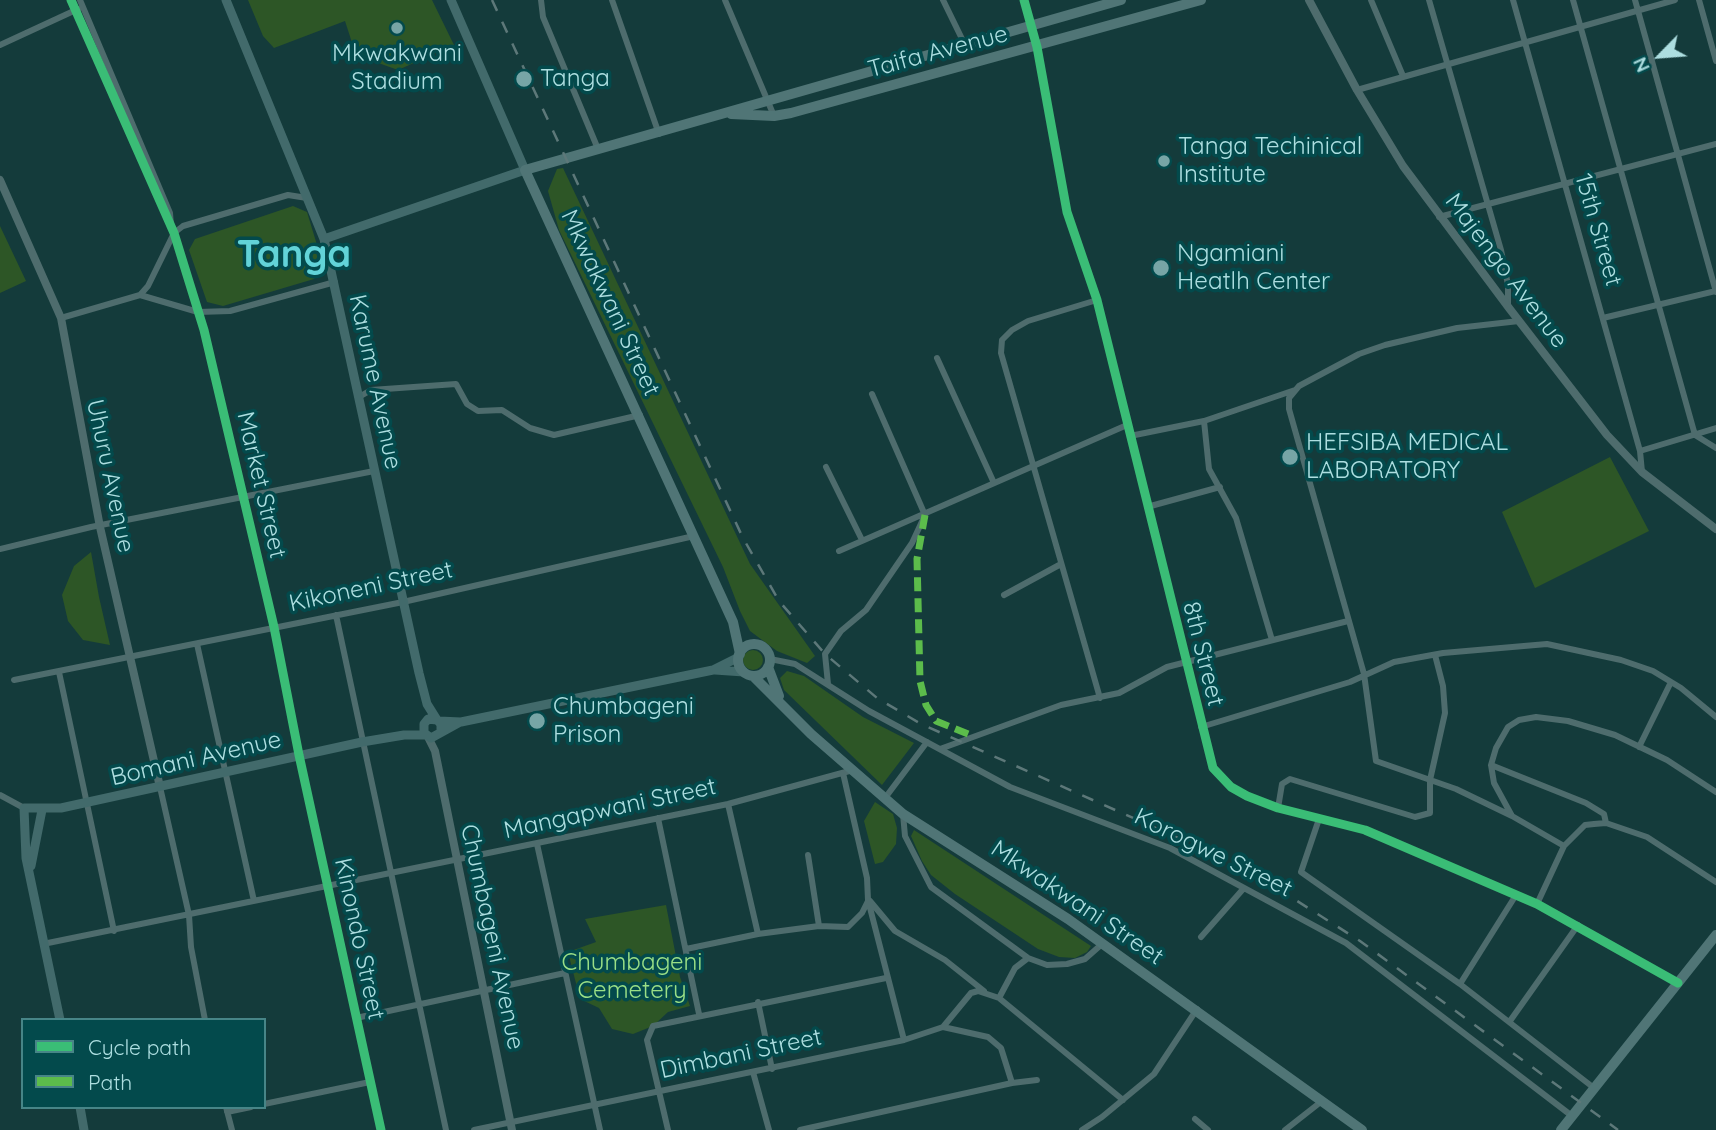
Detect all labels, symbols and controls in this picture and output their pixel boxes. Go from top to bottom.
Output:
marker: Mkwakwani Stadium [389,20,405,36]
street label: Taifa Avenue [865,20,1011,84]
north arrow [1625,21,1695,91]
place label: Mkwakwani Stadium [332,40,462,96]
text: N [1627,53,1655,76]
place label: Tanga [540,65,610,93]
marker: Tanga [514,69,534,89]
place label: Tanga Techinical Institute [1178,133,1362,189]
marker: Tanga Techinical Institute [1156,153,1172,169]
street label: 15th Street [1568,170,1628,290]
street label: Majengo Avenue [1439,188,1573,354]
street label: Mkwakwani Street [554,205,666,401]
district label: Tanga [237,233,351,279]
place label: Ngamiani Heatlh Center [1177,240,1330,296]
marker: Ngamiani Heatlh Center [1151,258,1171,278]
street label: Karume Avenue [342,292,408,472]
street label: Uhuru Avenue [80,397,140,555]
street label: Market Street [230,409,292,561]
place label: HEFSIBA MEDICAL LABORATORY [1306,429,1508,485]
marker: HEFSIBA MEDICAL LABORATORY [1280,447,1300,467]
street label: Kikoneni Street [286,556,456,618]
street label: 8th Street [1176,599,1230,709]
place label: Chumbageni Prison [553,693,694,749]
marker: Chumbageni Prison [527,711,547,731]
street label: Bomani Avenue [108,725,284,793]
street label: Mangapwani Street [501,772,719,846]
street label: Korogwe Street [1129,802,1297,904]
street label: Chumbageni Avenue [454,822,530,1052]
street label: Mkwakwani Street [985,835,1169,971]
street label: Kinondo Street [328,855,390,1023]
park label: Chumbageni Cemetery [562,949,702,1005]
legend [21,1018,266,1109]
street label: Dimbani Street [658,1023,824,1085]
text: Cycle path [88,1034,191,1060]
text: Path [88,1069,132,1095]

